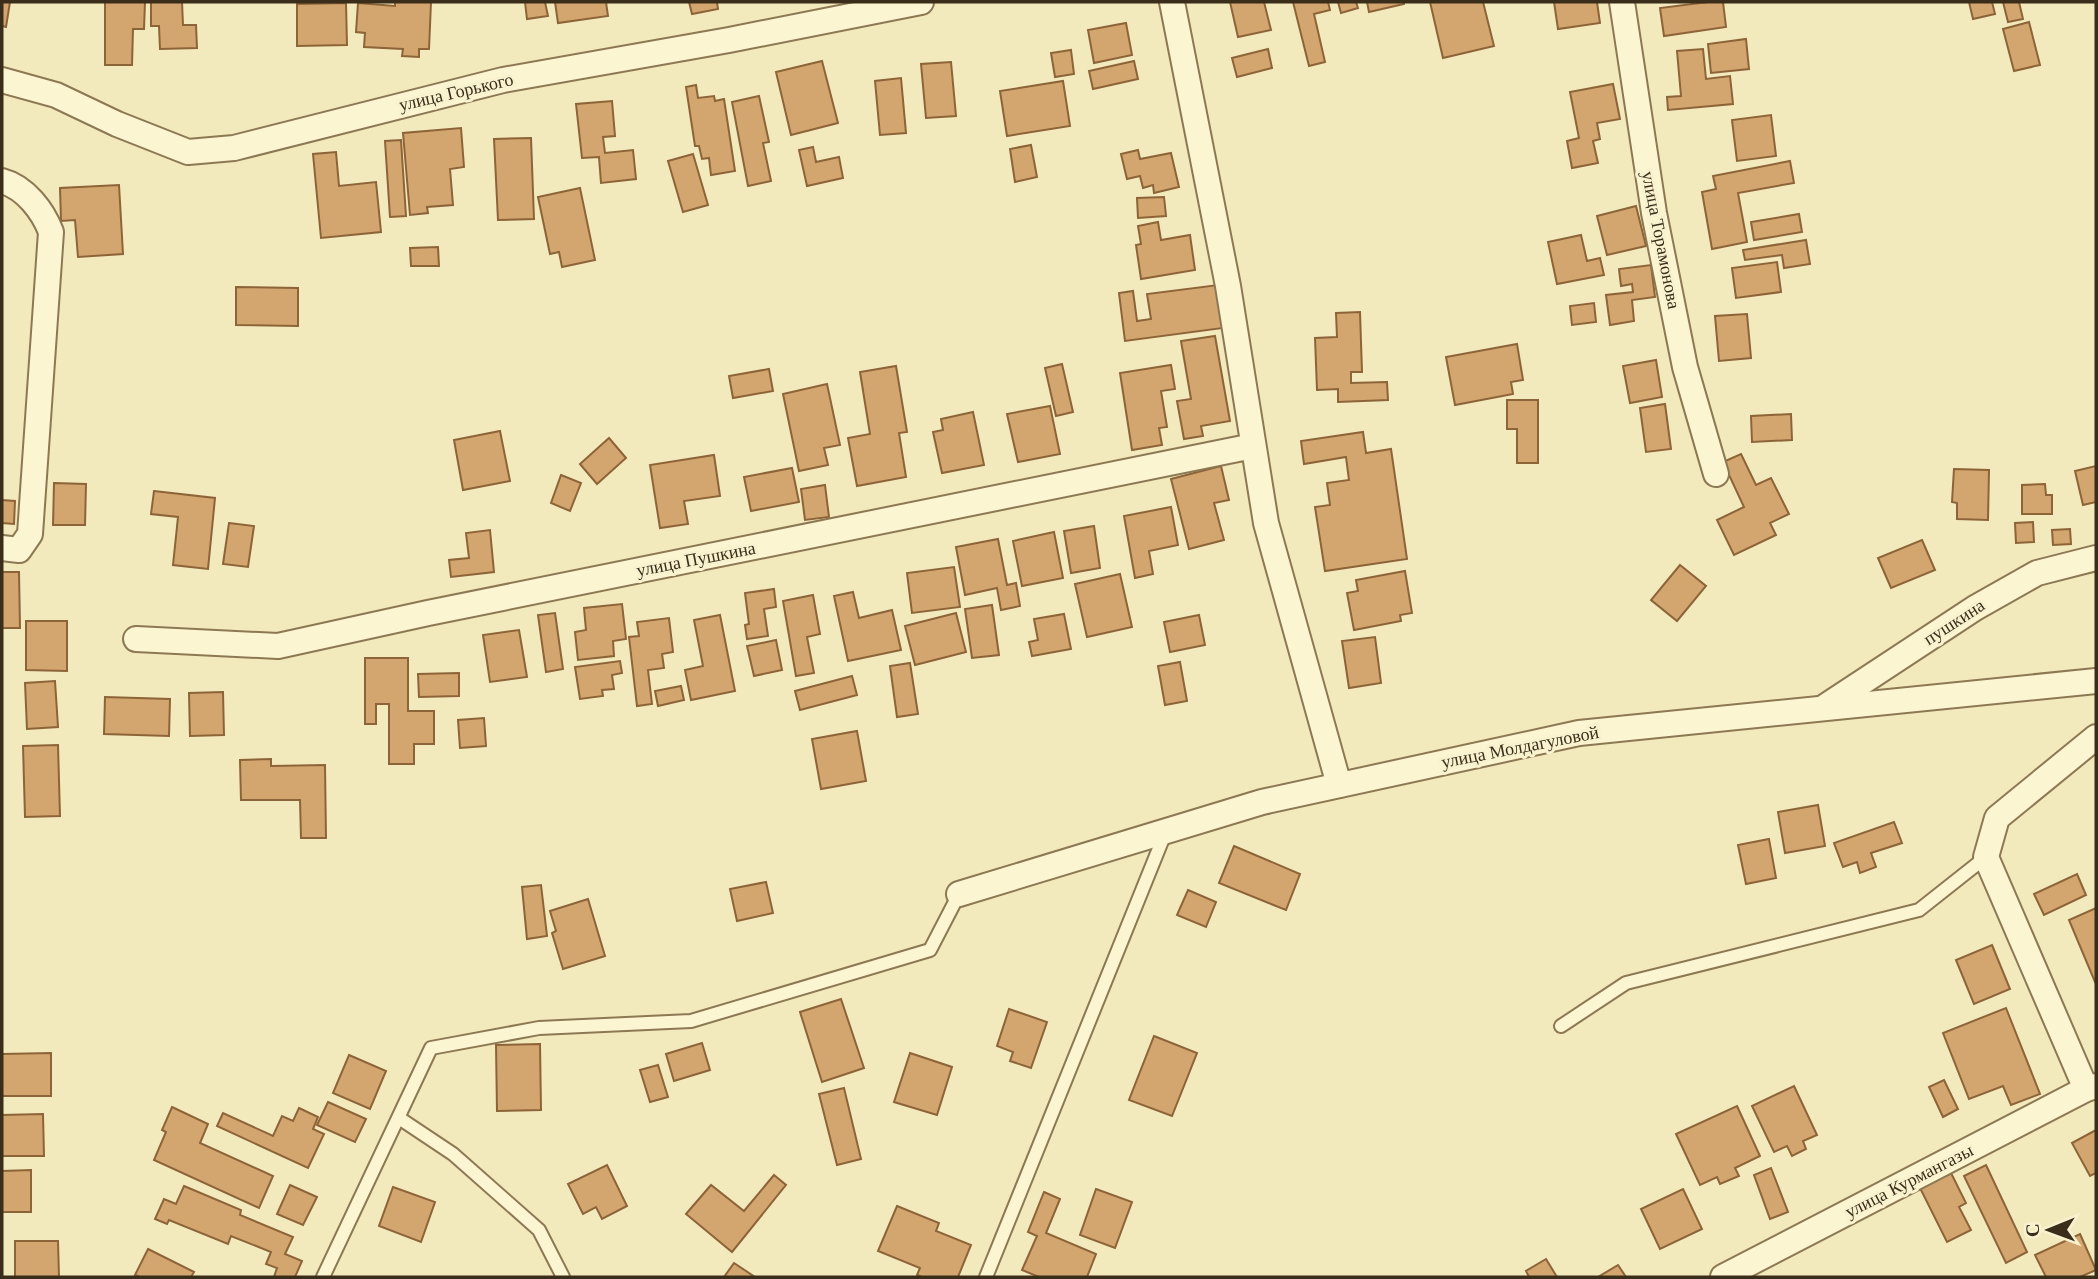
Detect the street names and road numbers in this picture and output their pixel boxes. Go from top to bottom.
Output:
street label: улица Горького [397,69,515,115]
street label: улица Торамонова [1638,169,1684,311]
street label: улица Пушкина [635,538,757,580]
street label: пушкина [1920,595,1988,649]
street label: улица Молдагуловой [1440,722,1601,772]
street label: улица Курмангазы [1842,1140,1976,1222]

